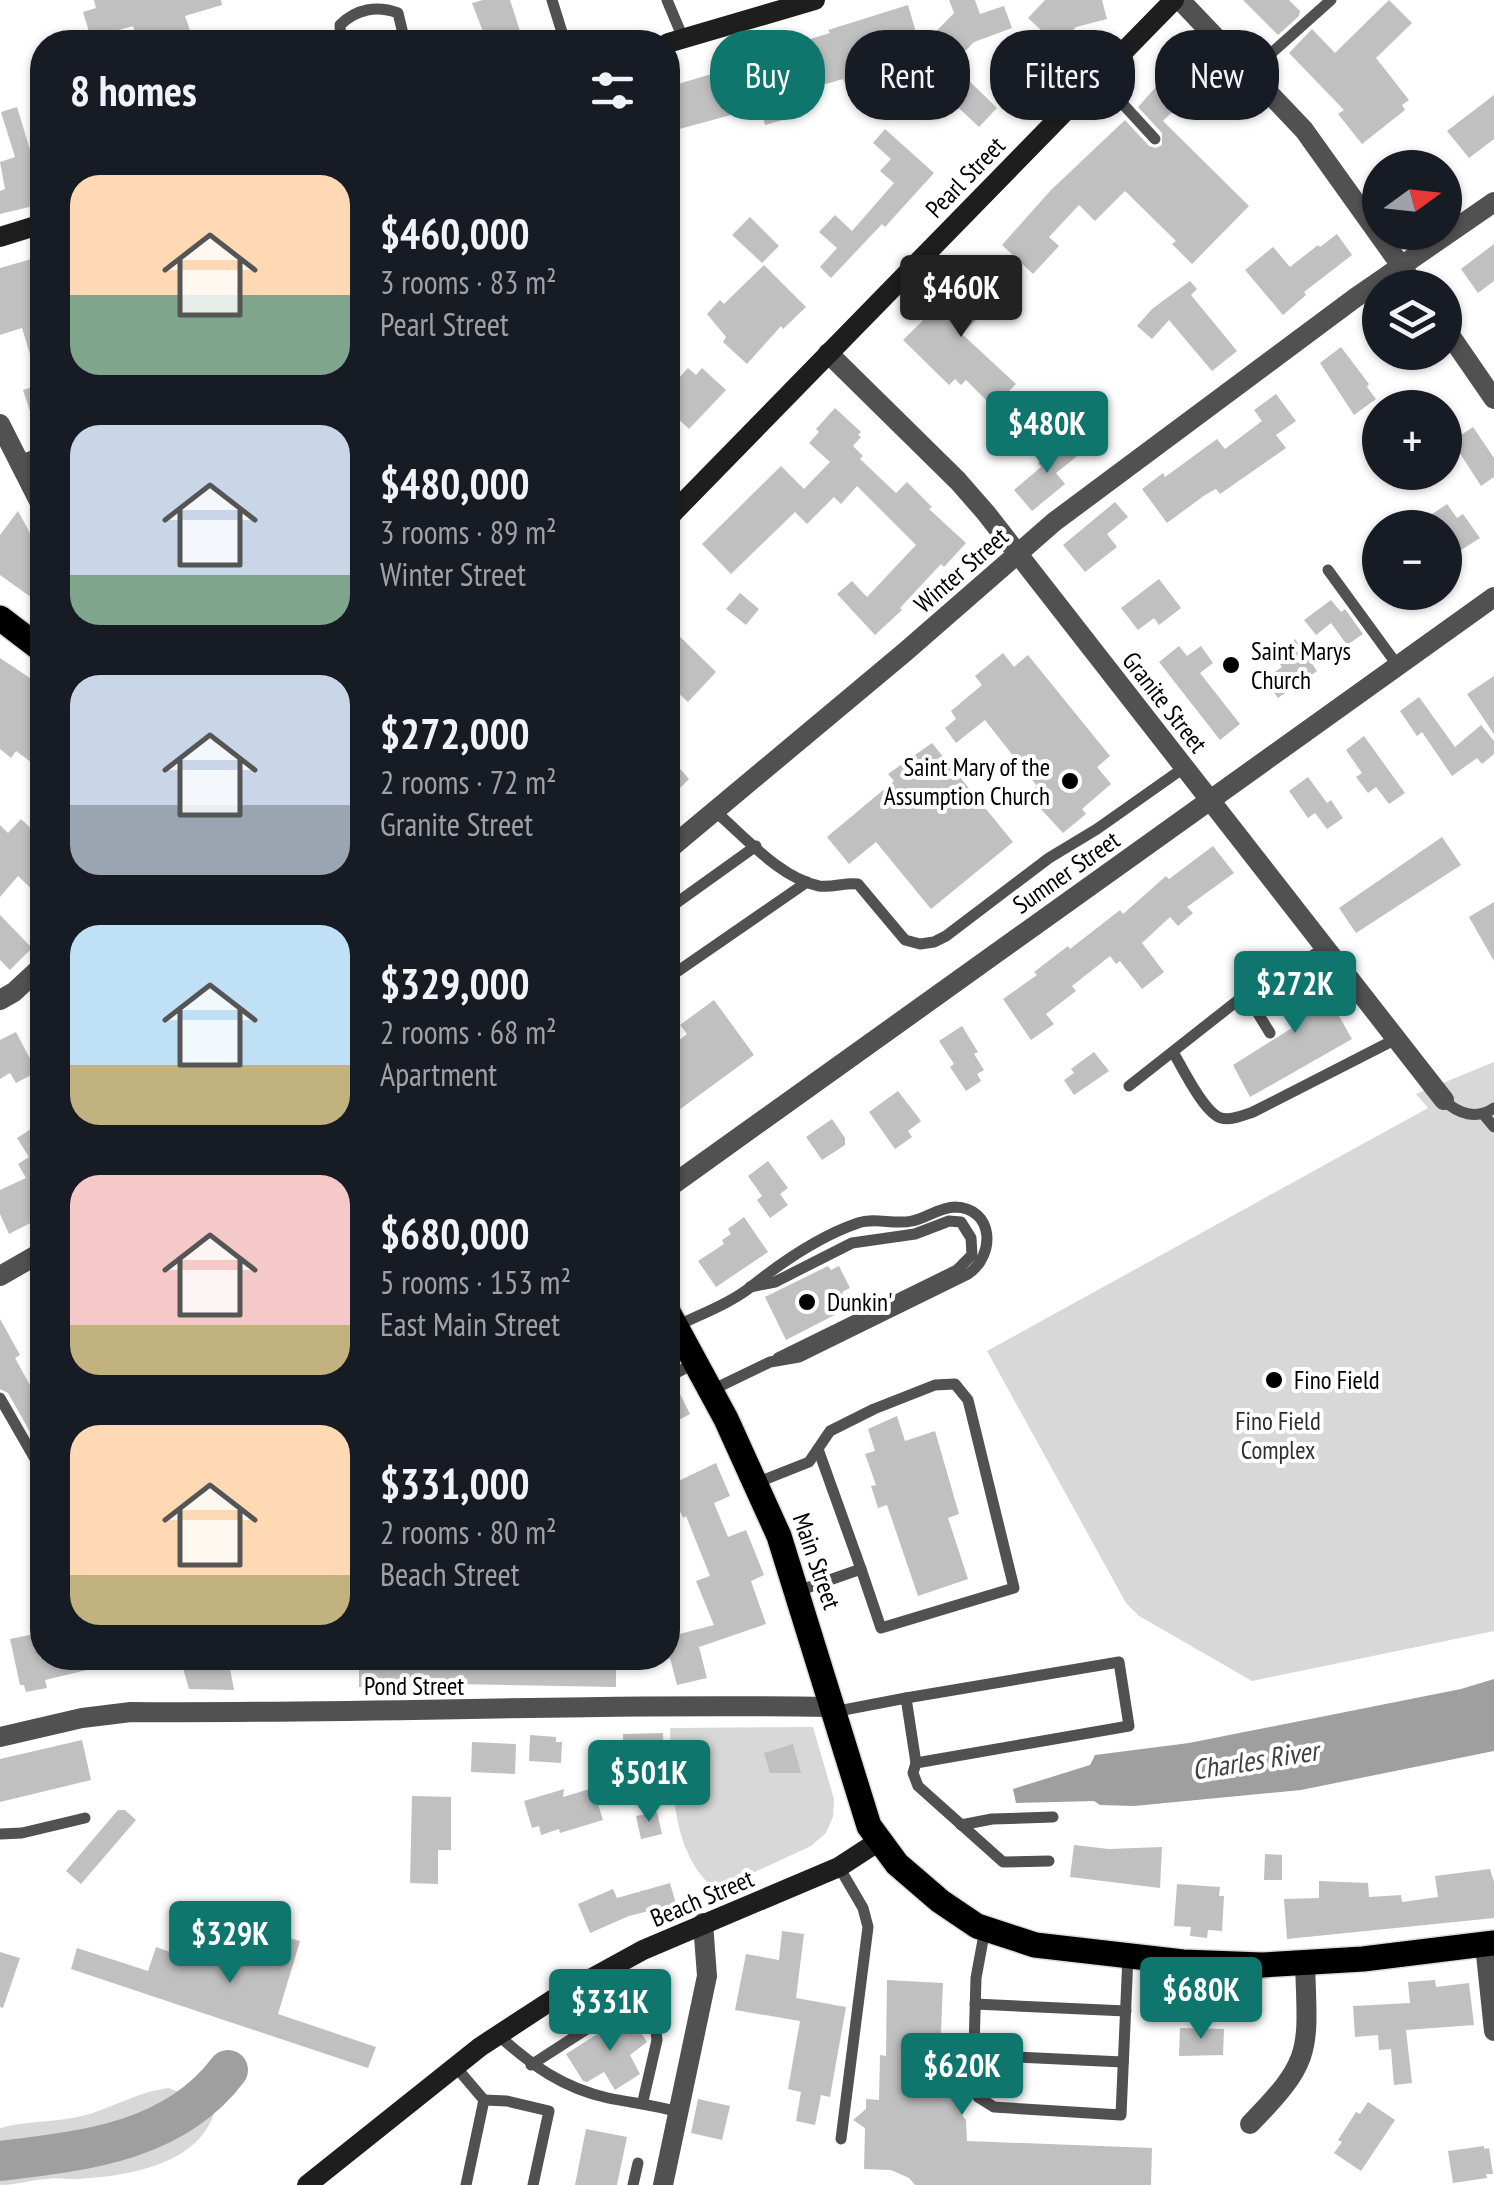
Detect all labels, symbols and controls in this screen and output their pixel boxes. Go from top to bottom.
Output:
chip: Buy [710,30,825,120]
chip: Rent [845,30,970,120]
chip: Filters [990,30,1135,120]
chip: New [1155,30,1279,120]
text: 8 homes [70,63,197,118]
icon: filters [585,63,640,118]
street label: Pearl Street [919,130,1012,224]
north arrow [1362,150,1462,250]
map controls [1362,150,1462,610]
text: $460,000 [380,206,530,261]
icon: home [150,215,270,335]
pin: $460K [891,255,1031,340]
text: 3 rooms · 83 m² [380,261,557,303]
text: $460K [922,266,1000,308]
button: layers [1362,270,1462,370]
text: Pearl Street [380,303,509,345]
button: + [1362,390,1462,490]
pin: $480K [977,391,1117,476]
text: $480K [1008,402,1086,444]
text: $480,000 [380,456,530,511]
icon: home [150,465,270,585]
button: − [1362,510,1462,610]
text: 3 rooms · 89 m² [380,511,557,553]
street label: Winter Street [907,520,1015,620]
text: Winter Street [380,553,526,595]
place label: Saint Marys Church [1251,635,1351,696]
street label: Granite Street [1116,645,1214,759]
marker: Saint Marys Church [1220,654,1242,676]
text: $272,000 [380,706,530,761]
icon: home [150,715,270,835]
place label: Saint Mary of the Assumption Church [884,751,1050,812]
text: 2 rooms · 72 m² [380,761,557,803]
marker: Saint Mary of the Assumption Church [1059,770,1081,792]
text: Granite Street [380,803,533,845]
street label: Sumner Street [1006,824,1126,920]
pin: $272K [1225,951,1365,1036]
text: $329,000 [380,956,530,1011]
text: $272K [1256,962,1334,1004]
icon: home [150,965,270,1085]
text: 2 rooms · 68 m² [380,1011,557,1053]
text: Apartment [380,1053,497,1095]
text: $680,000 [380,1206,530,1261]
icon: home [150,1215,270,1335]
text: 5 rooms · 153 m² [380,1261,571,1303]
place label: Dunkin' [827,1286,893,1318]
marker: Dunkin' [796,1291,818,1313]
text: East Main Street [380,1303,560,1345]
place label: Fino Field [1294,1364,1380,1396]
marker: Fino Field [1263,1369,1285,1391]
park label: Fino Field Complex [1235,1405,1321,1466]
text: $331,000 [380,1456,530,1511]
icon: home [150,1465,270,1585]
street label: Main Street [786,1509,848,1613]
text: 2 rooms · 80 m² [380,1511,557,1553]
text: Beach Street [380,1553,520,1595]
street label: Pond Street [364,1670,464,1702]
water label: Charles River [1189,1731,1325,1788]
pin: $501K [579,1740,719,1825]
text: $501K [610,1751,688,1793]
street label: Beach Street [646,1862,759,1934]
pin: $329K [160,1901,300,1986]
text: $329K [191,1912,269,1954]
pin: $680K [1131,1957,1271,2042]
text: $680K [1162,1968,1240,2010]
pin: $331K [540,1969,680,2054]
text: $331K [571,1980,649,2022]
pin: $620K [892,2033,1032,2118]
text: $620K [923,2044,1001,2086]

